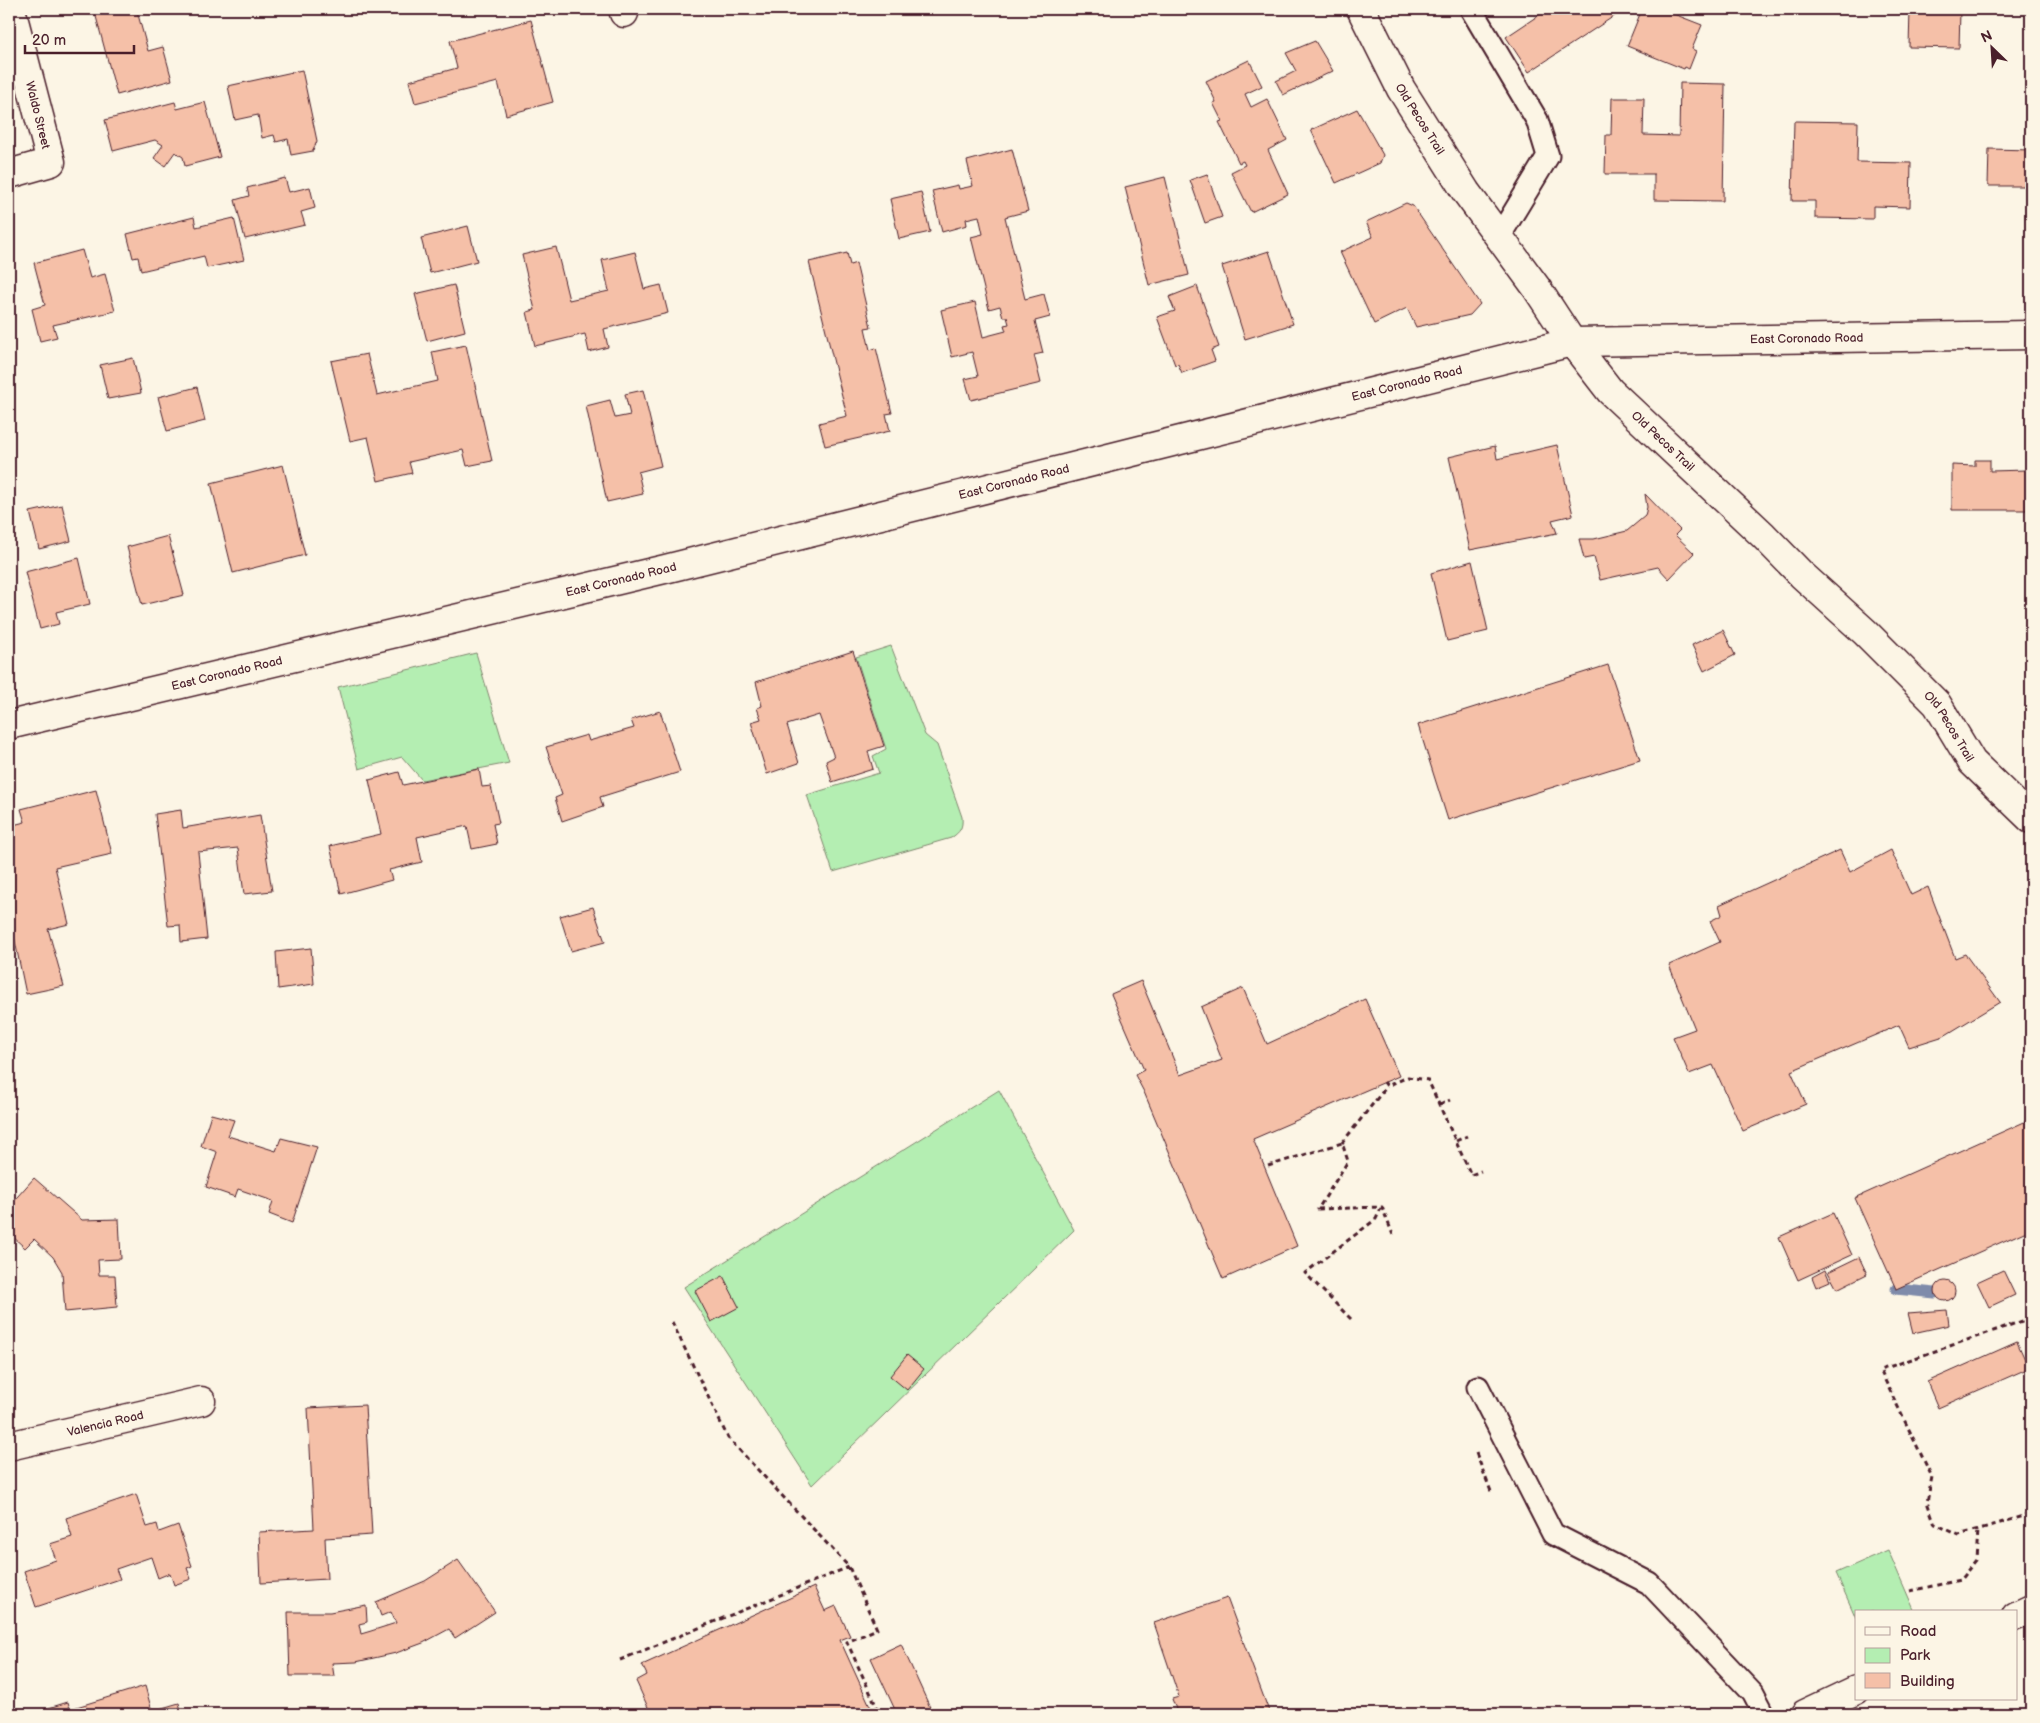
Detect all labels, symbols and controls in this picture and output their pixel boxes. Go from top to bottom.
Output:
scale bar [25,22,134,54]
north arrow [1968,22,2018,72]
text: N [1978,27,1995,47]
text: 20 m [32,31,66,50]
street label: Waldo Street [22,80,53,151]
street label: Old Pecos Trail [1392,81,1448,158]
street label: East Coronado Road [1750,331,1864,347]
street label: East Coronado Road [1350,363,1464,405]
street label: Old Pecos Trail [1628,408,1698,475]
street label: East Coronado Road [957,461,1071,503]
street label: East Coronado Road [564,559,678,600]
street label: East Coronado Road [170,653,284,694]
street label: Old Pecos Trail [1921,688,1977,765]
street label: Valencia Road [66,1408,145,1440]
legend [1855,1610,2018,1700]
text: Road [1900,1622,1936,1641]
text: Park [1900,1646,1931,1665]
text: Building [1900,1672,1955,1691]

